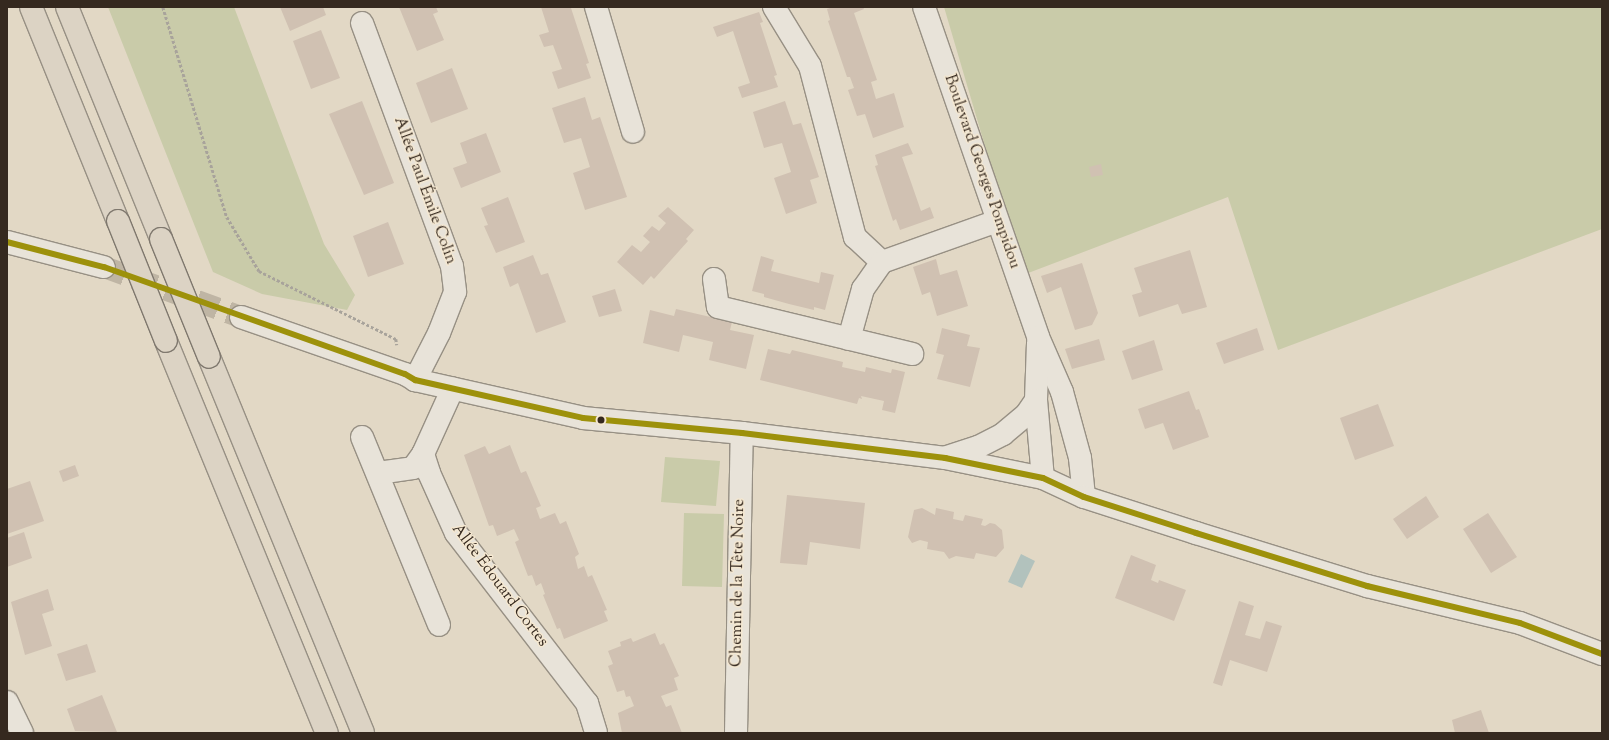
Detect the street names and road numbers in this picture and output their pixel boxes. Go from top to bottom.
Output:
street label: Boulevard Georges Pompidou [939,72,1023,272]
street label: Allée Paul Émile Colin [388,115,460,267]
street label: Chemin de la Tête Noire [728,499,750,667]
street label: Allée Édouard Cortes [447,521,551,651]

